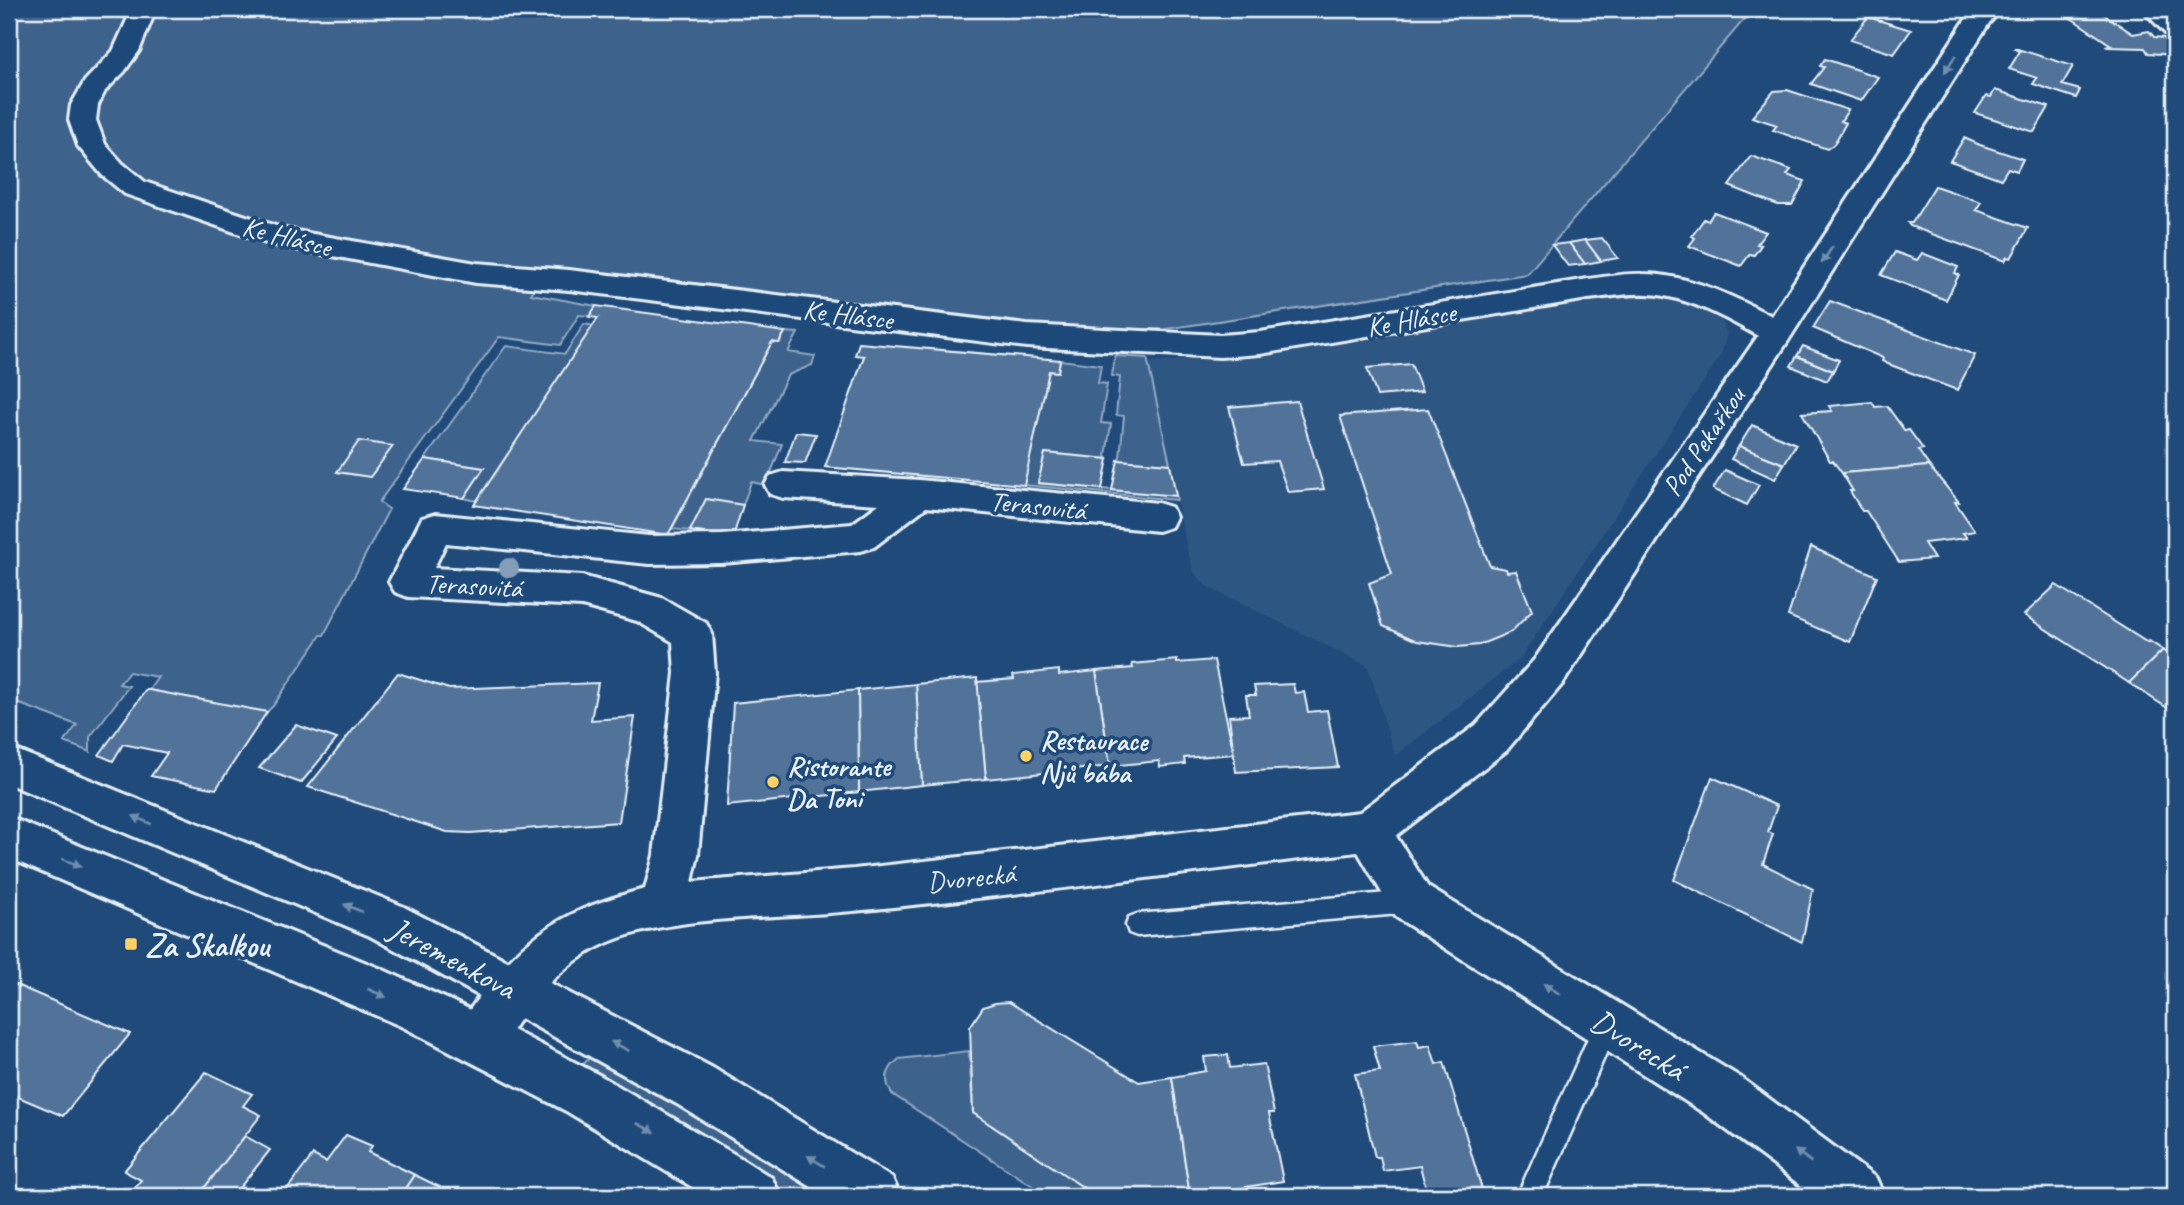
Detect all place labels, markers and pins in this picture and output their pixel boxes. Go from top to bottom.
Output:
place label: Restaurace Njů bába [1040,723,1150,790]
marker: Restaurace Njů bába [1018,748,1034,764]
place label: Ristorante Da Toni [787,749,893,816]
marker: Ristorante Da Toni [765,774,781,790]
place label: Za Skalkou [145,924,272,966]
marker: Za Skalkou [123,936,139,952]

